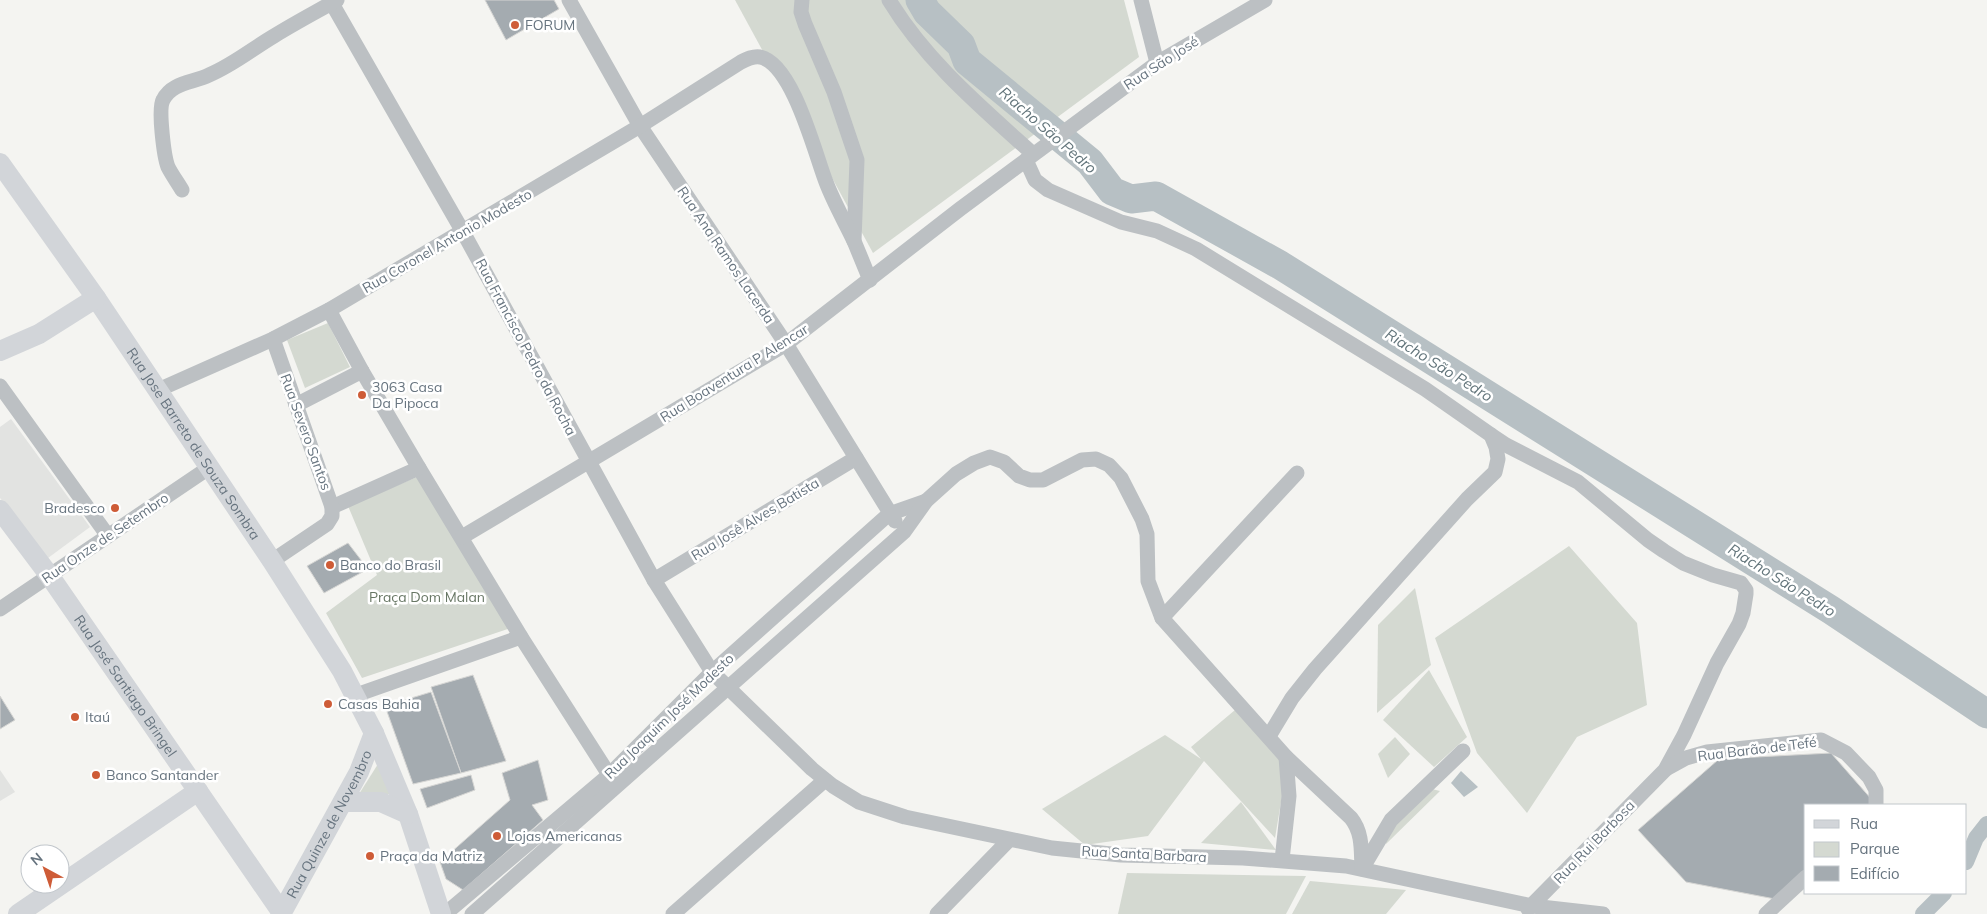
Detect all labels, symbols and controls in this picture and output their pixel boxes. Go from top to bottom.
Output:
place label: FORUM [525,16,575,34]
marker: FORUM [509,19,521,31]
street label: Rua São José [1120,32,1202,94]
water label: Riacho São Pedro [995,82,1101,178]
street label: Rua Ana Ramos Lacerda [673,183,779,327]
street label: Rua Coronel Antonio Modesto [359,185,535,297]
street label: Rua Francisco Pedro da Rocha [472,255,580,439]
street label: Rua Boaventura P Alencar [657,319,812,426]
water label: Riacho São Pedro [1382,324,1497,406]
street label: Rua Jose Barreto de Souza Sombra [123,344,264,543]
street label: Rua Severo Santos [277,371,335,493]
place label: 3063 Casa Da Pipoca [372,378,442,412]
marker: 3063 Casa Da Pipoca [356,389,368,401]
street label: Rua Josê Alves Batista [688,474,822,564]
street label: Rua Onze de Setembro [38,489,172,587]
place label: Bradesco [44,499,105,517]
marker: Bradesco [109,502,121,514]
water label: Riacho São Pedro [1725,539,1840,621]
place label: Banco do Brasil [340,556,441,574]
marker: Banco do Brasil [324,559,336,571]
park label: Praça Dom Malan [369,588,485,606]
street label: Rua José Santiago Bringel [70,611,181,760]
street label: Rua Joaquim José Modesto [600,649,738,783]
place label: Casas Bahia [338,695,420,713]
marker: Casas Bahia [322,698,334,710]
place label: Itaú [85,708,110,726]
marker: Itaú [69,711,81,723]
street label: Rua Barão de Tefé [1697,733,1817,765]
street label: Rua Quinze de Novembro [282,748,376,901]
place label: Banco Santander [106,766,219,784]
marker: Banco Santander [90,769,102,781]
street label: Rua Rui Barbosa [1550,796,1638,888]
legend [1804,804,1967,894]
text: Rua [1850,814,1878,833]
place label: Lojas Americanas [507,827,622,845]
marker: Lojas Americanas [491,830,503,842]
text: Parque [1850,839,1900,858]
street label: Rua Santa Barbara [1081,842,1207,866]
north arrow [20,844,70,894]
place label: Praça da Matriz [380,847,483,865]
text: N [27,849,46,869]
marker: Praça da Matriz [364,850,376,862]
text: Edifício [1850,864,1900,883]

